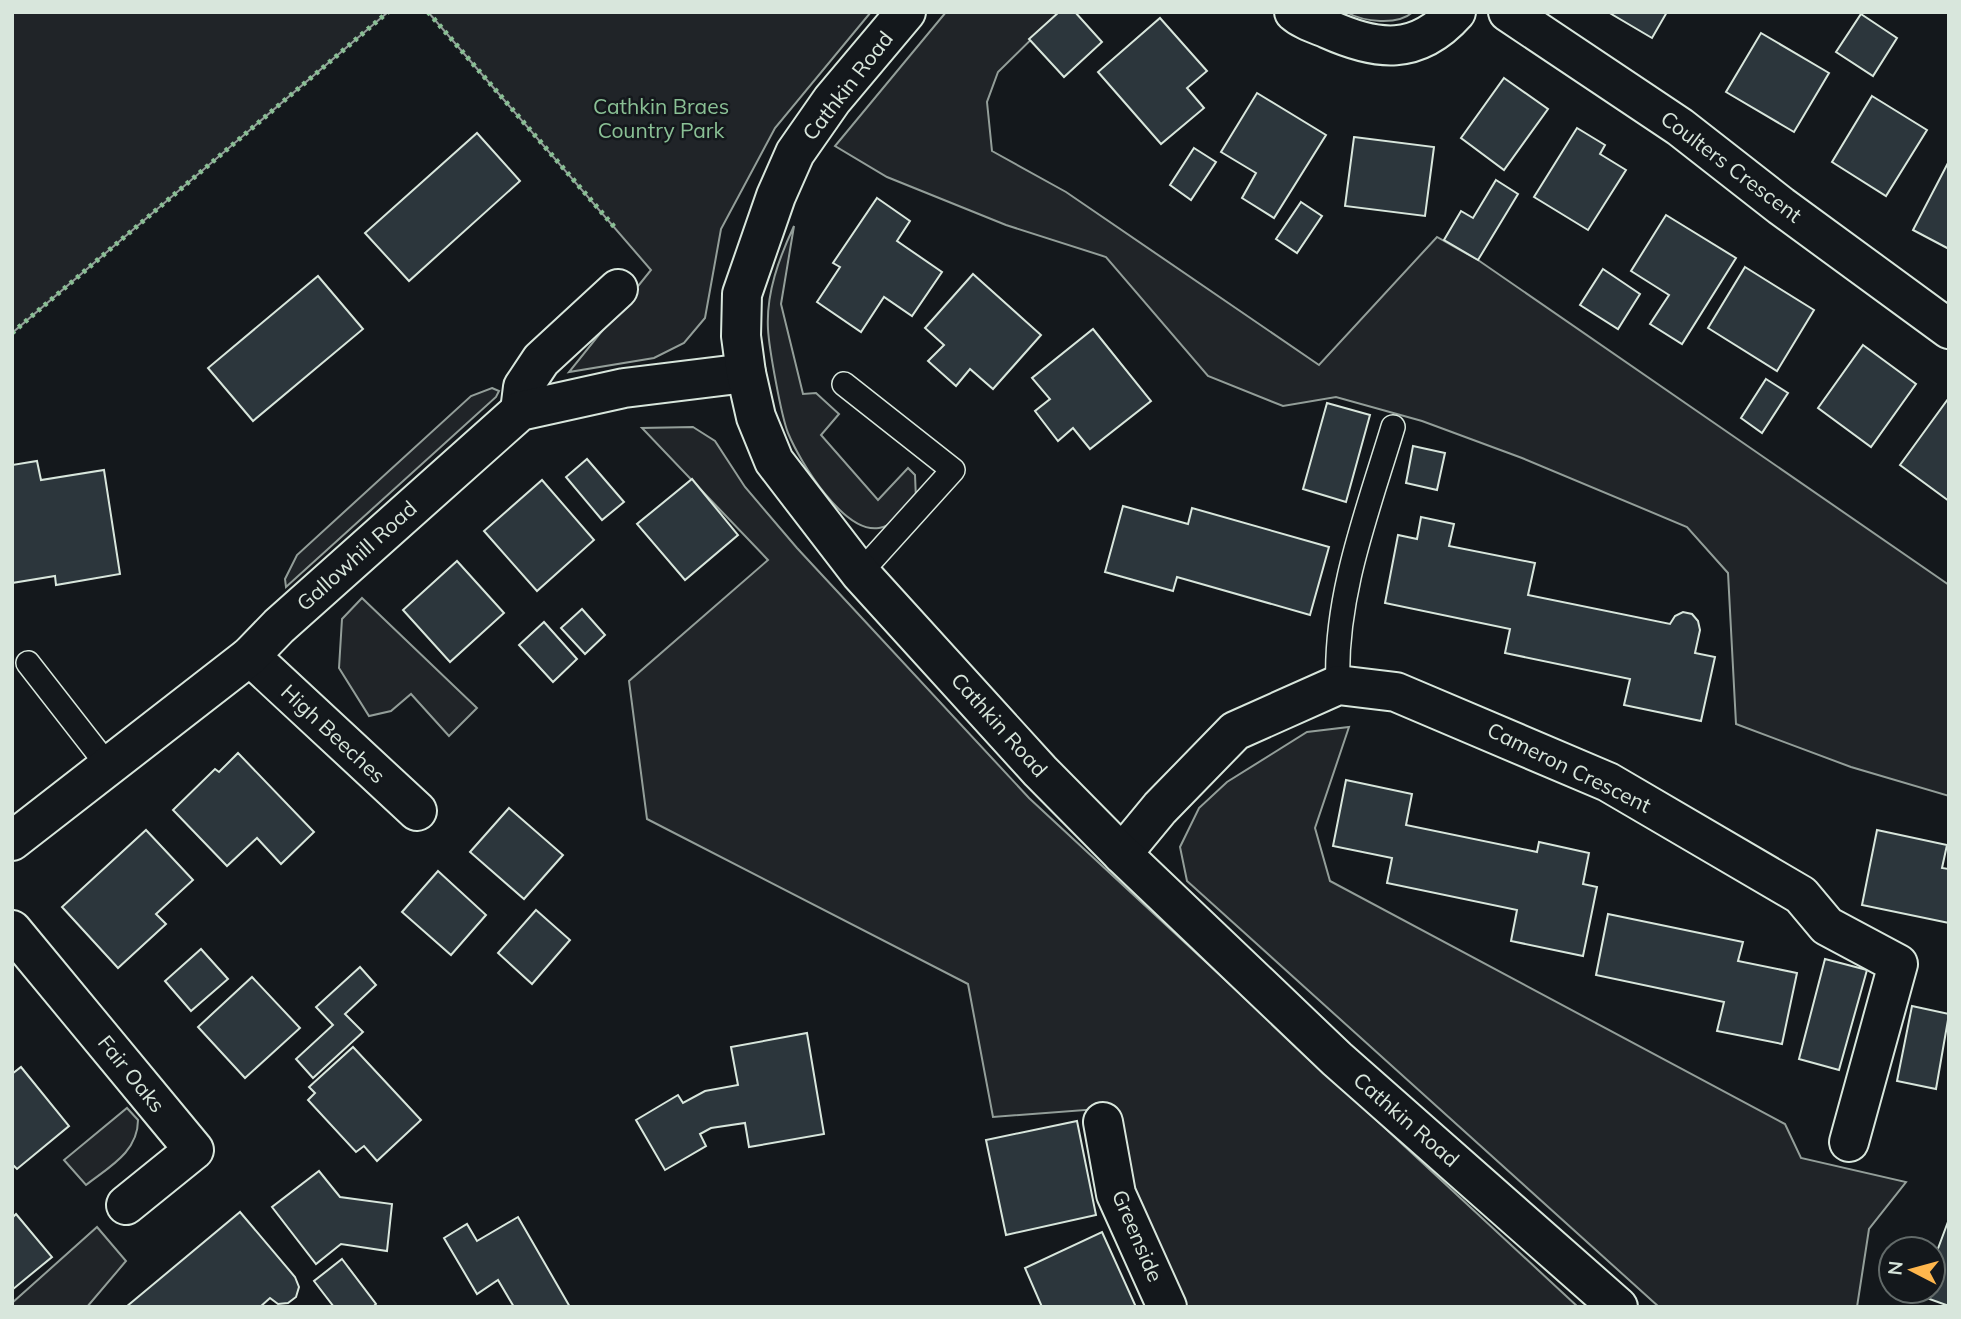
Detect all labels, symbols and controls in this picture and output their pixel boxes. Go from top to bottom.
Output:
street label: Cathkin Road [797,26,898,145]
park label: Cathkin Braes Country Park [593,93,729,143]
street label: Coulters Crescent [1656,105,1807,228]
street label: Gallowhill Road [291,495,422,616]
street label: Cathkin Road [946,667,1053,782]
street label: High Beeches [276,678,391,788]
street label: Cameron Crescent [1483,716,1655,818]
street label: Fair Oaks [93,1029,171,1117]
street label: Cathkin Road [1349,1066,1465,1172]
street label: Greenside [1107,1186,1169,1286]
north arrow [1877,1235,1947,1305]
text: N [1882,1260,1908,1277]

